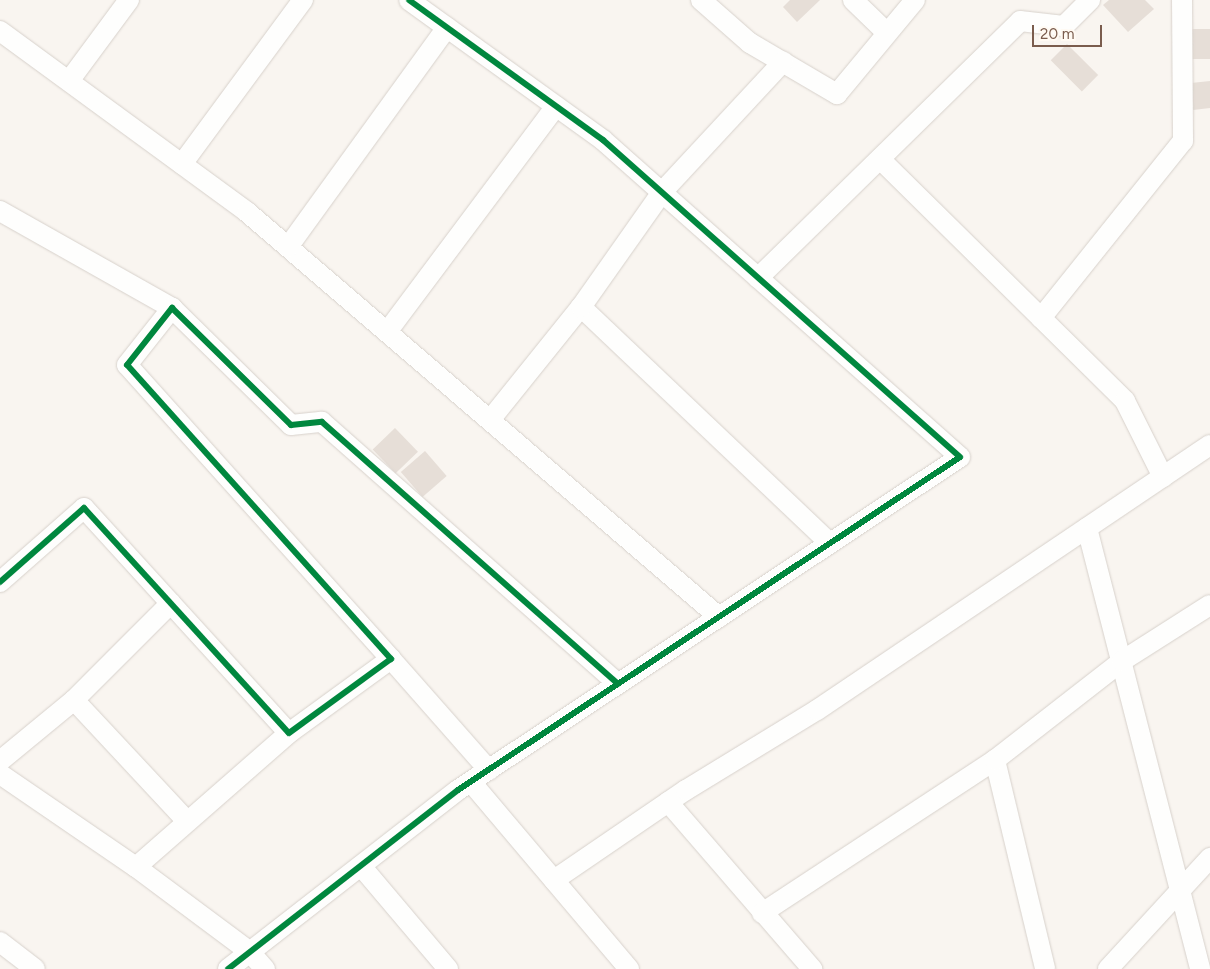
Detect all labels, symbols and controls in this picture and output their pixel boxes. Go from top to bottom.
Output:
scale bar [1035,15,1105,47]
text: 20 m [1040,25,1074,43]

